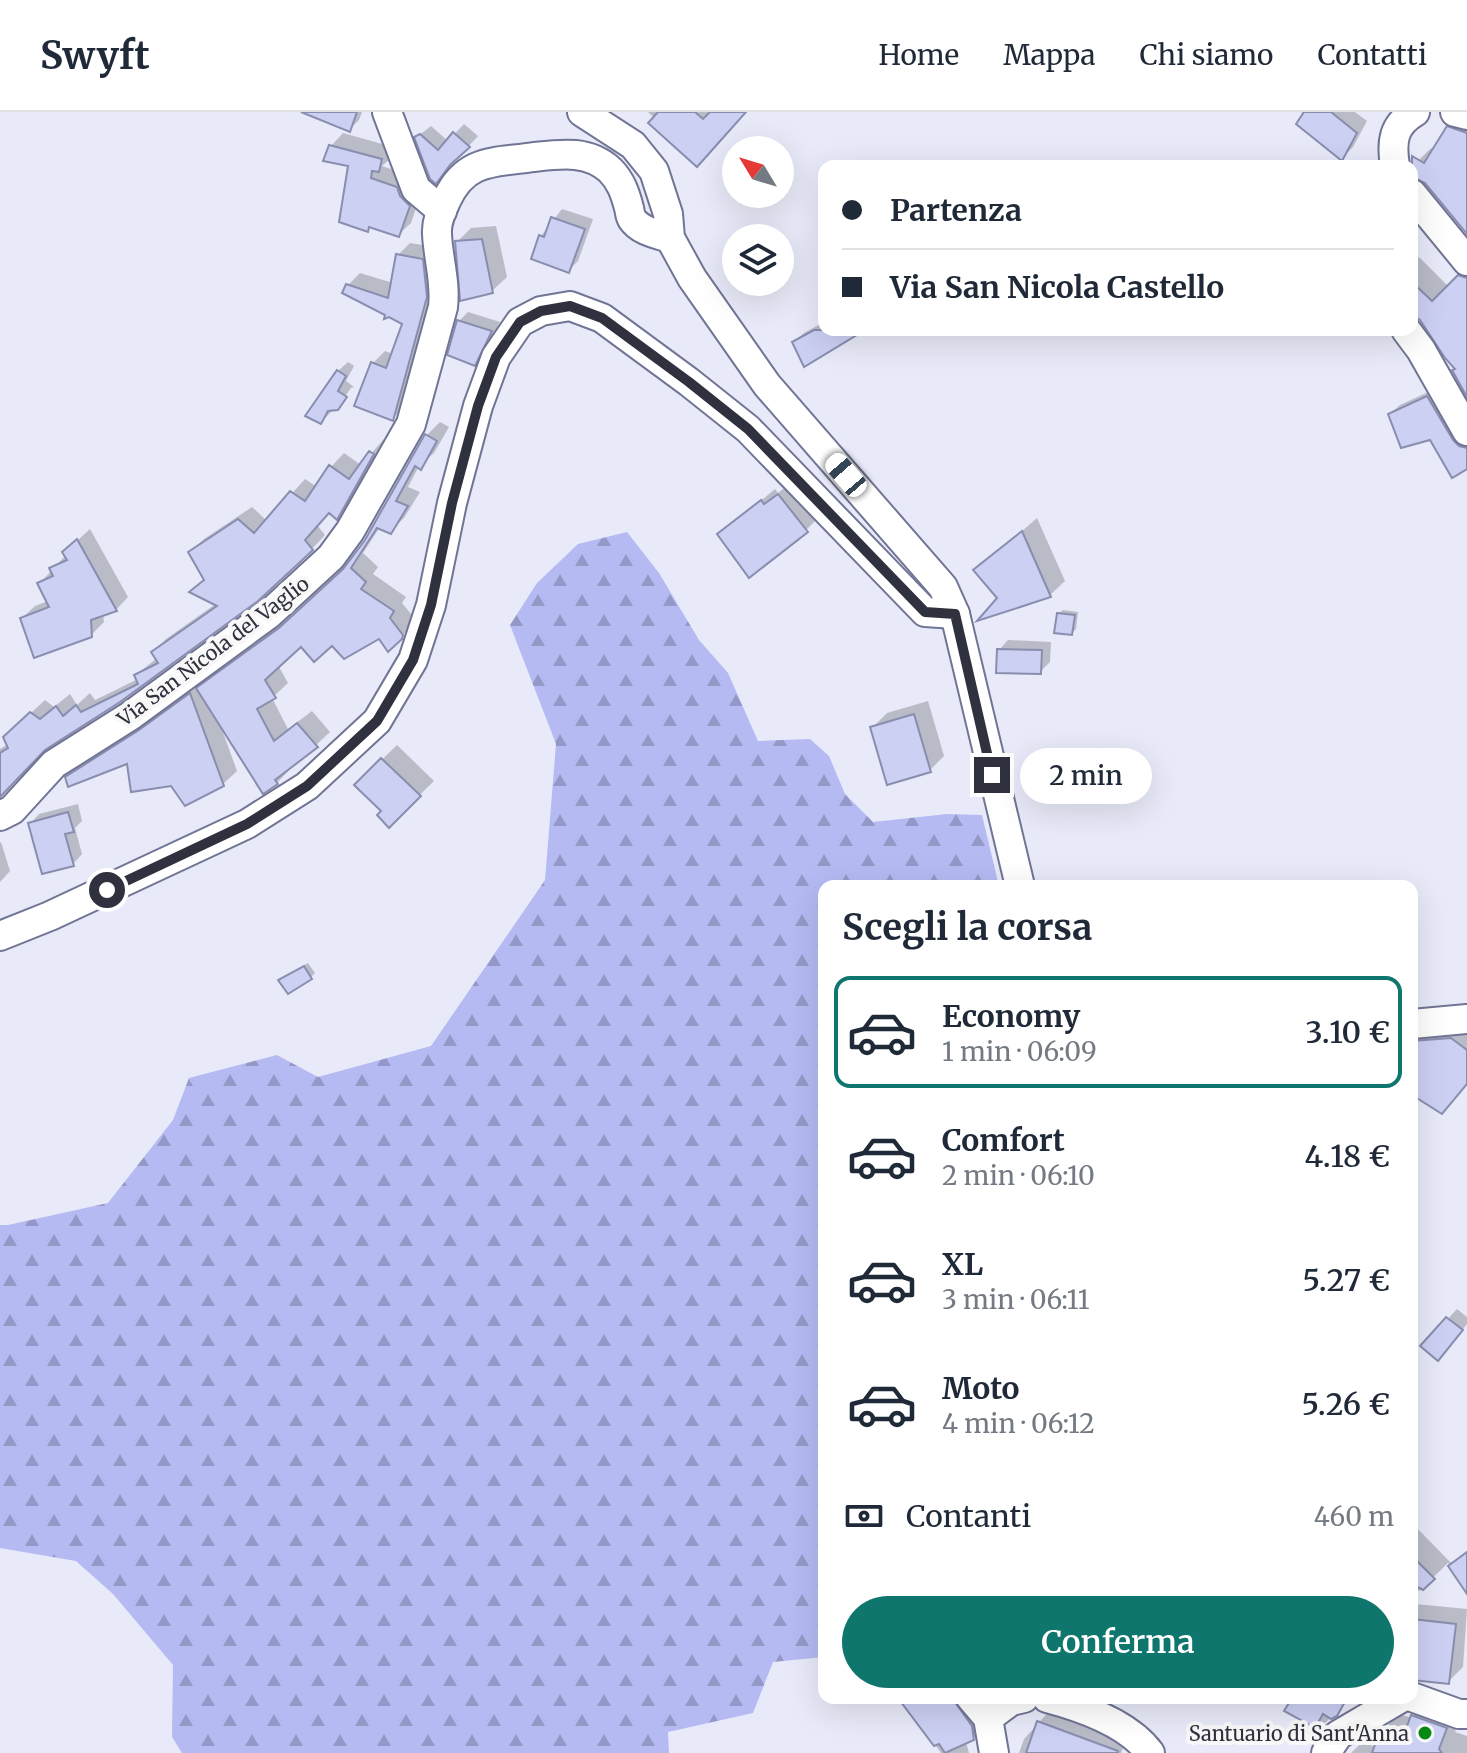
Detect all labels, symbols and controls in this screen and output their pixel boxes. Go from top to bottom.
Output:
text: Swyft [40,32,150,79]
text: Home [878,37,959,73]
text: Mappa [1003,37,1095,73]
text: Chi siamo [1139,37,1273,73]
text: Contatti [1317,37,1427,73]
north arrow [722,136,794,208]
map controls [722,136,794,296]
text: Partenza [890,191,1022,229]
button: layers [722,224,794,296]
text: Via San Nicola Castello [890,268,1224,306]
car [821,449,871,501]
street label: Via San Nicola del Vaglio [111,571,314,732]
callout: 2 min [1020,747,1152,803]
route end [974,757,1010,793]
text: 2 min [1049,759,1123,792]
route start [89,872,125,908]
text: Scegli la corsa [842,905,1092,950]
icon: car [846,996,918,1068]
text: Economy [942,997,1080,1035]
text: 3.10 € [1306,1013,1390,1051]
text: 1 min · 06:09 [942,1035,1097,1068]
icon: car [846,1120,918,1192]
text: Comfort [942,1121,1065,1159]
text: 4.18 € [1305,1137,1390,1175]
text: 2 min · 06:10 [942,1159,1095,1192]
icon: car [846,1244,918,1316]
text: XL [942,1245,983,1283]
text: 5.27 € [1303,1261,1390,1299]
text: 3 min · 06:11 [942,1283,1090,1316]
icon: car [846,1368,918,1440]
text: Moto [942,1369,1020,1407]
text: 5.26 € [1301,1385,1390,1423]
text: 4 min · 06:12 [942,1407,1095,1440]
icon: cash [842,1494,886,1538]
text: Contanti [906,1497,1031,1535]
text: 460 m [1314,1500,1394,1533]
button: Conferma [842,1596,1394,1688]
place label: Santuario di Sant'Anna [1189,1721,1409,1746]
marker: Santuario di Sant'Anna [1416,1724,1434,1742]

